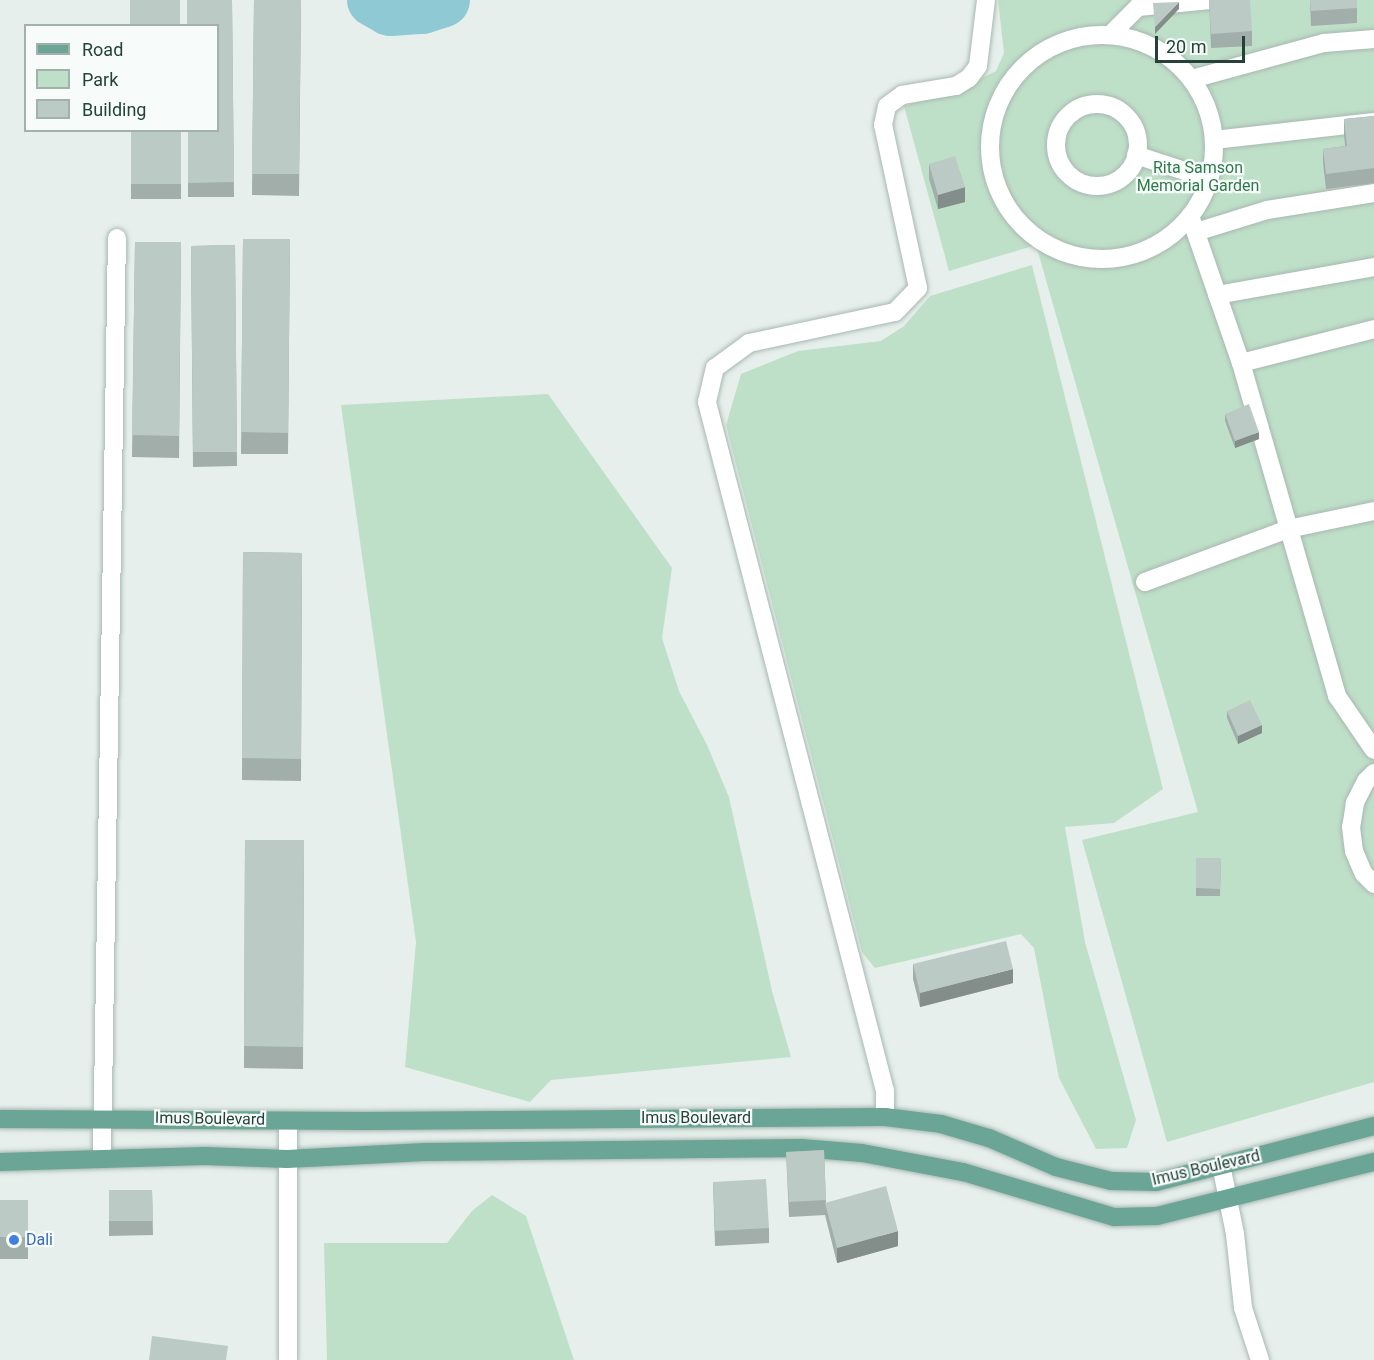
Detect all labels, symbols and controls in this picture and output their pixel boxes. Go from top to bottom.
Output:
legend [24,24,219,132]
scale bar [1158,24,1248,62]
text: 20 m [1166,36,1206,57]
text: Road [82,39,123,60]
text: Park [82,69,118,90]
text: Building [82,99,146,120]
park label: Rita Samson Memorial Garden [1137,158,1259,196]
street label: Imus Boulevard [155,1108,265,1130]
street label: Imus Boulevard [641,1108,751,1128]
street label: Imus Boulevard [1150,1146,1262,1190]
place label: Dali [26,1230,53,1250]
marker: Dali [7,1233,21,1247]

